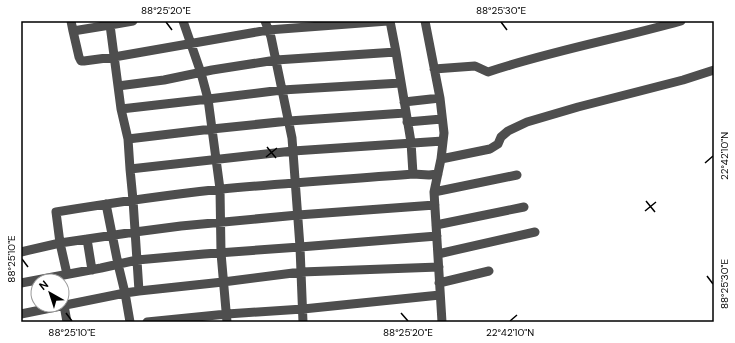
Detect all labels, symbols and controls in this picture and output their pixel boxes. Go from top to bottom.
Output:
text: 88°25'20"E [141,4,191,17]
text: 88°25'30"E [476,4,526,17]
text: 22°42'10"N [718,132,731,180]
text: 88°25'10"E [5,235,18,283]
text: 88°25'30"E [718,259,731,309]
north arrow [30,273,70,313]
text: N [36,277,51,293]
text: 88°25'10"E [48,326,96,339]
text: 88°25'20"E [383,326,433,339]
text: 22°42'10"N [486,326,534,339]

